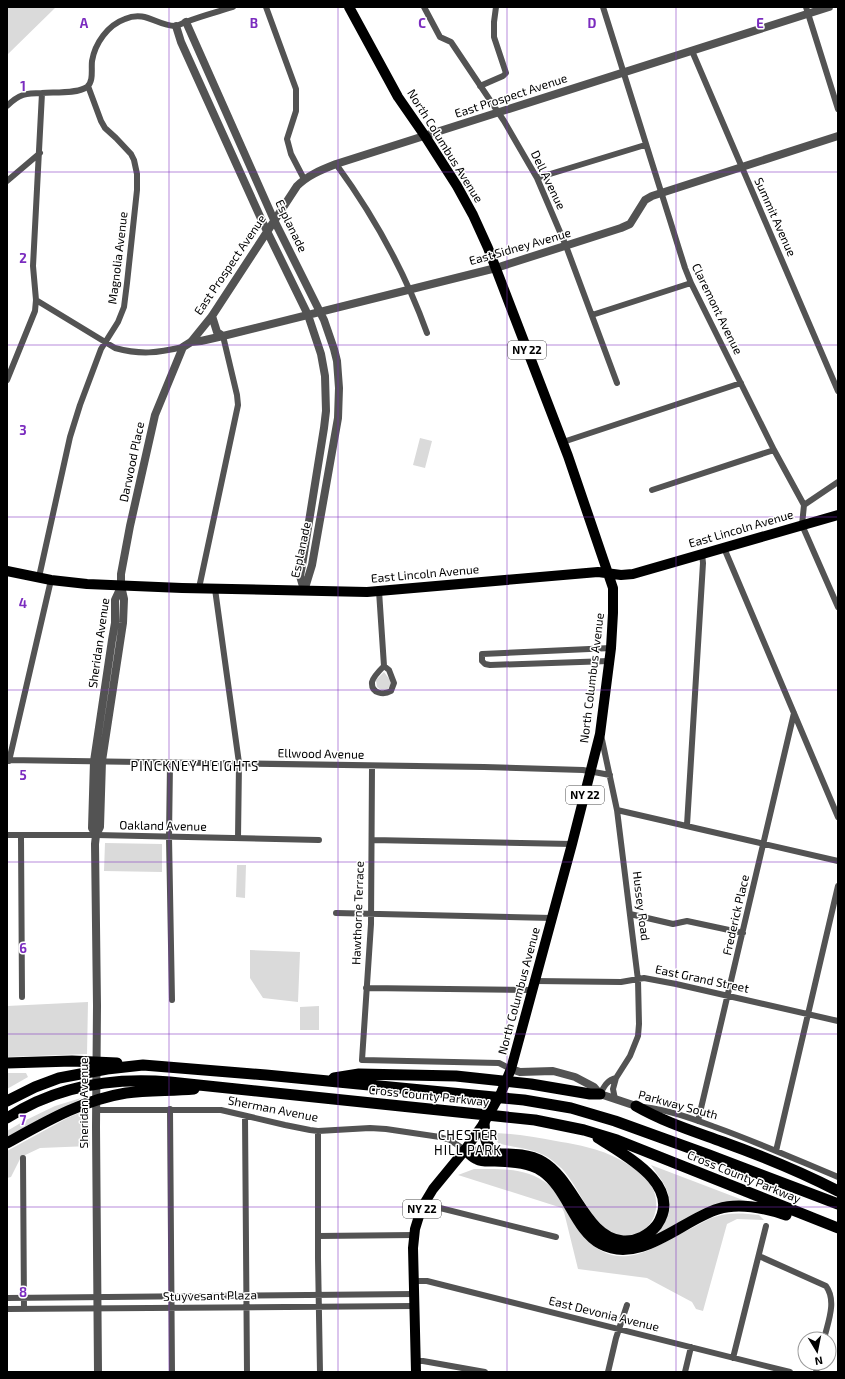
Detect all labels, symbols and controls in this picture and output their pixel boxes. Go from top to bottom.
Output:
text: A [80,15,89,31]
text: B [250,15,258,31]
text: C [418,15,426,31]
text: D [588,15,597,31]
text: E [756,15,764,31]
street label: East Prospect Avenue [453,70,569,120]
text: 1 [20,78,26,94]
street label: North Columbus Avenue [405,86,487,205]
street label: Dell Avenue [529,148,569,211]
street label: Summit Avenue [752,175,800,258]
street label: Esplanade [273,197,311,254]
street label: Magnolia Avenue [104,211,130,305]
street label: East Prospect Avenue [190,212,268,317]
street label: East Sidney Avenue [467,225,572,267]
text: 2 [19,250,27,266]
street label: Claremont Avenue [690,261,746,356]
road number: NY 22 [508,341,546,359]
street label: Darwood Place [116,420,146,503]
text: 3 [19,422,27,438]
street label: East Lincoln Avenue [687,506,795,550]
street label: Esplanade [287,521,313,579]
street label: East Lincoln Avenue [370,561,480,585]
text: 4 [19,595,27,611]
street label: Sheridan Avenue [85,597,111,689]
street label: North Columbus Avenue [576,612,606,744]
street label: Ellwood Avenue [278,745,364,761]
district label: PINCKNEY HEIGHTS [131,758,259,774]
text: 5 [19,767,27,783]
road number: NY 22 [566,786,604,804]
street label: Oakland Avenue [119,817,207,833]
street label: Hawthorne Terrace [348,861,366,965]
street label: Hussey Road [631,870,653,941]
street label: Frederick Place [719,873,751,957]
street label: North Columbus Avenue [494,926,542,1056]
text: 6 [19,940,27,956]
street label: East Grand Street [654,961,751,995]
street label: Sheridan Avenue [76,1058,90,1148]
street label: Cross County Parkway [368,1082,491,1108]
street label: Parkway South [637,1087,720,1121]
street label: Sherman Avenue [227,1092,320,1124]
text: 7 [20,1112,27,1128]
district label: CHESTER HILL PARK [434,1127,502,1158]
street label: Cross County Parkway [686,1147,804,1206]
road number: NY 22 [403,1200,441,1218]
text: 8 [19,1284,27,1300]
street label: Stuyvesant Plaza [163,1287,257,1303]
street label: East Devonia Avenue [548,1293,661,1334]
north arrow [797,1331,837,1371]
text: N [814,1354,824,1368]

